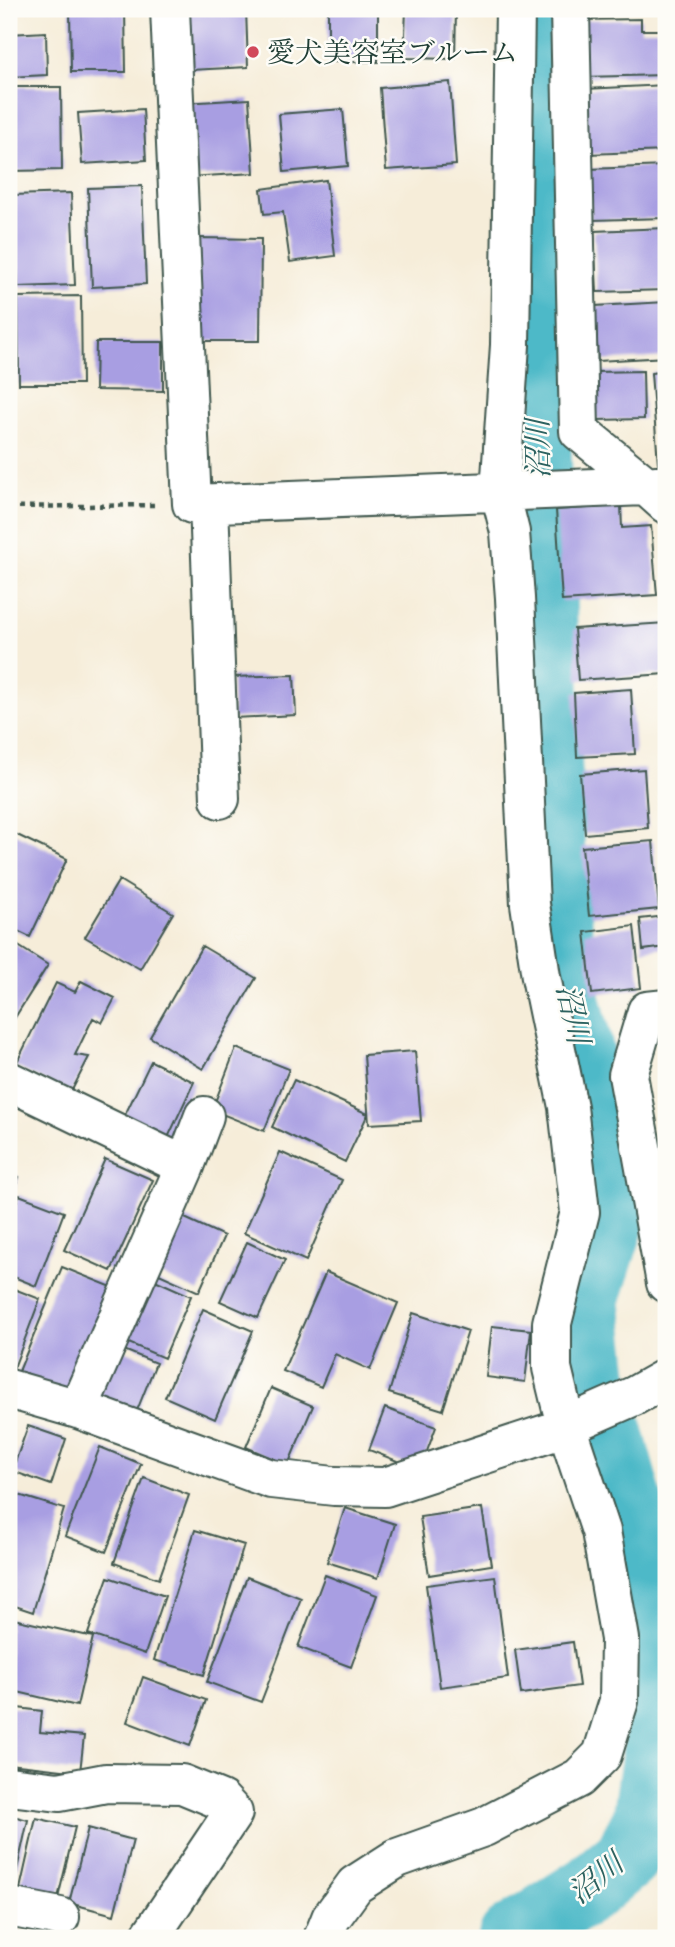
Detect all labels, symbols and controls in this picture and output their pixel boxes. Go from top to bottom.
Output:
place label: 愛犬美容室ブルーム [267,37,518,72]
marker: 愛犬美容室ブルーム [245,44,261,60]
water label: 沼川 [520,416,560,479]
water label: 沼川 [546,981,596,1051]
water label: 沼川 [562,1844,635,1913]

